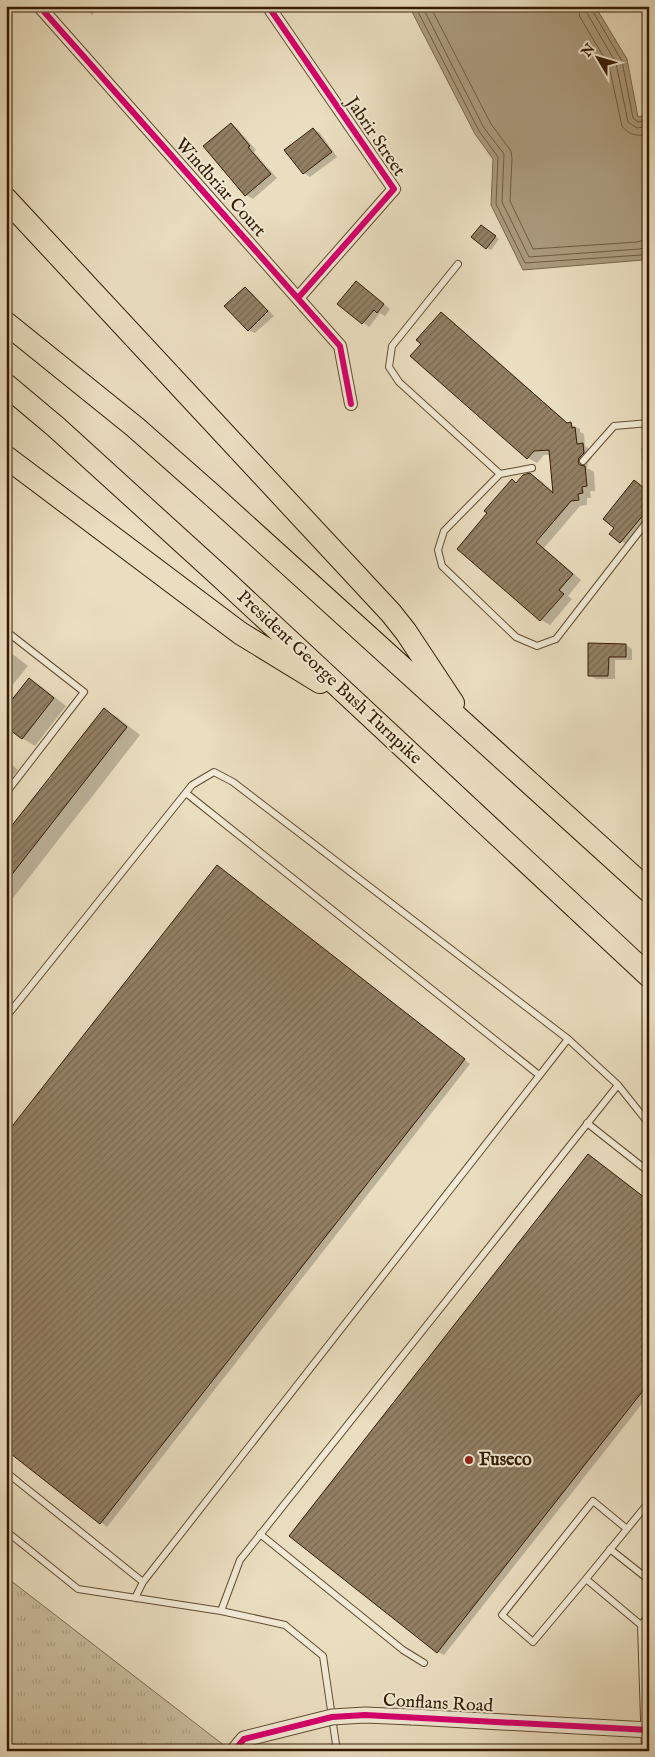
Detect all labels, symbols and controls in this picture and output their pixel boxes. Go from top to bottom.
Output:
north arrow [572,32,622,82]
text: N [577,40,599,62]
street label: Jabrir Street [339,91,410,181]
street label: Windbriar Court [170,134,270,242]
street label: President George Bush Turnpike [232,586,426,770]
place label: Fuseco [479,1449,532,1472]
marker: Fuseco [463,1454,475,1466]
street label: Conflans Road [382,1690,494,1718]

